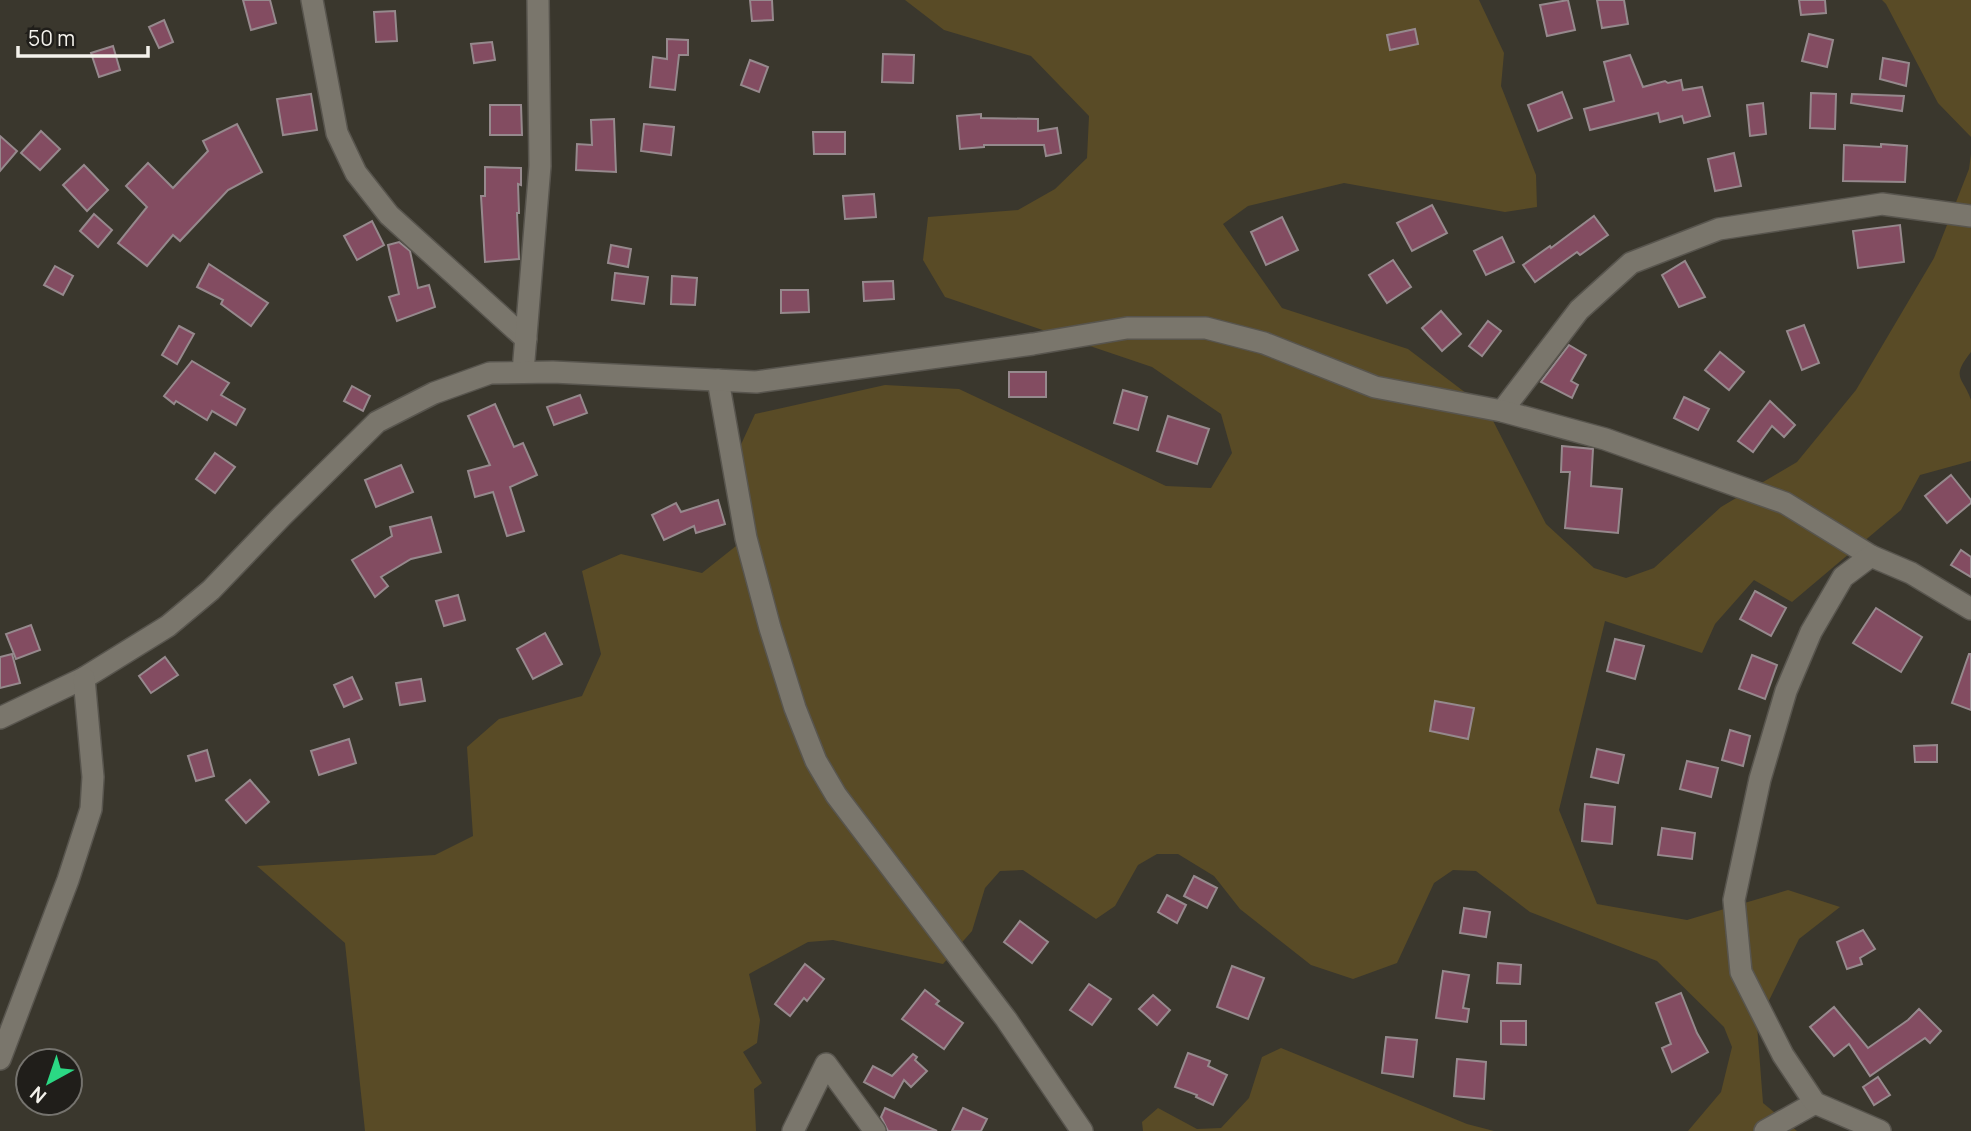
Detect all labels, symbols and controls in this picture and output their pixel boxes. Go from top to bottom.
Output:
scale bar [18,14,147,58]
text: 50 m [28,24,75,52]
north arrow [14,1047,84,1117]
text: N [24,1081,52,1109]

